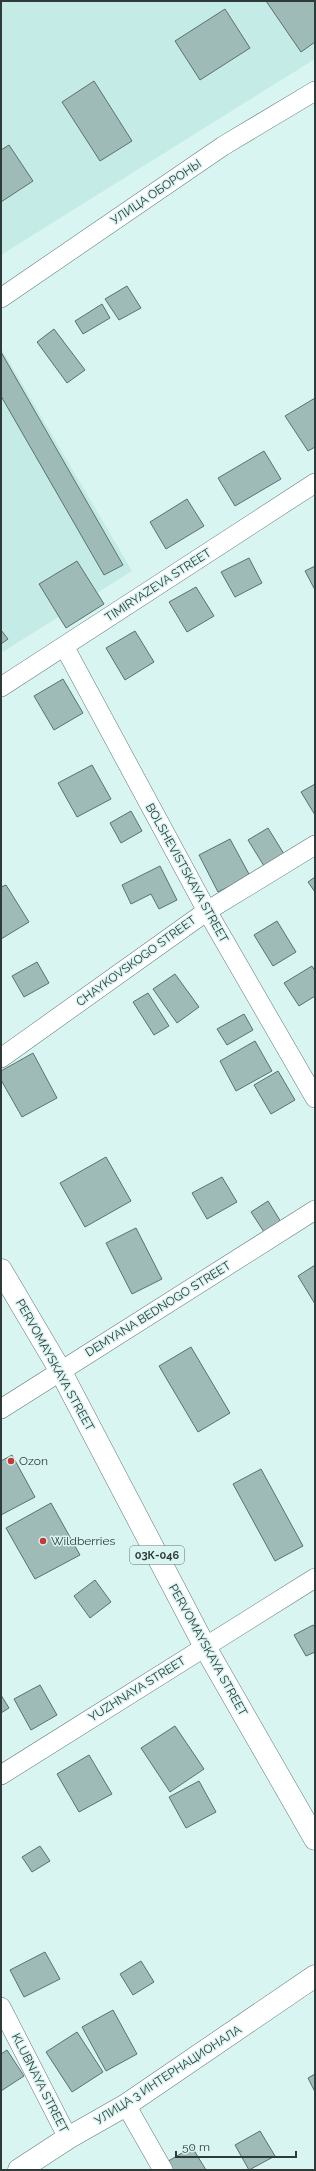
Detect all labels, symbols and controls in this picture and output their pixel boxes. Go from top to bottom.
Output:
street label: УЛИЦА ОБОРОНЫ [108,156,204,228]
street label: TIMIRYAZEVA STREET [102,545,214,625]
street label: BOLSHEVISTSKAYA STREET [143,801,232,946]
street label: CHAYKOVSKOGO STREET [73,912,199,1009]
street label: DEMYANA BEDNOGO STREET [83,1258,234,1360]
street label: PERVOMAYSKAYA STREET [13,1297,97,1434]
place label: Ozon [19,1454,48,1468]
marker: Ozon [6,1456,16,1466]
place label: Wildberries [51,1534,115,1548]
marker: Wildberries [38,1536,48,1546]
road number: 03К-046 [130,1546,184,1564]
street label: PERVOMAYSKAYA STREET [166,1582,250,1719]
street label: YUZHNAYA STREET [86,1653,189,1725]
street label: УЛИЦА 3 ИНТЕРНАЦИОНАЛА [92,2022,244,2128]
street label: KLUBNAYA STREET [9,2031,71,2136]
scale bar [176,2133,296,2159]
text: 50 m [182,2140,210,2154]

